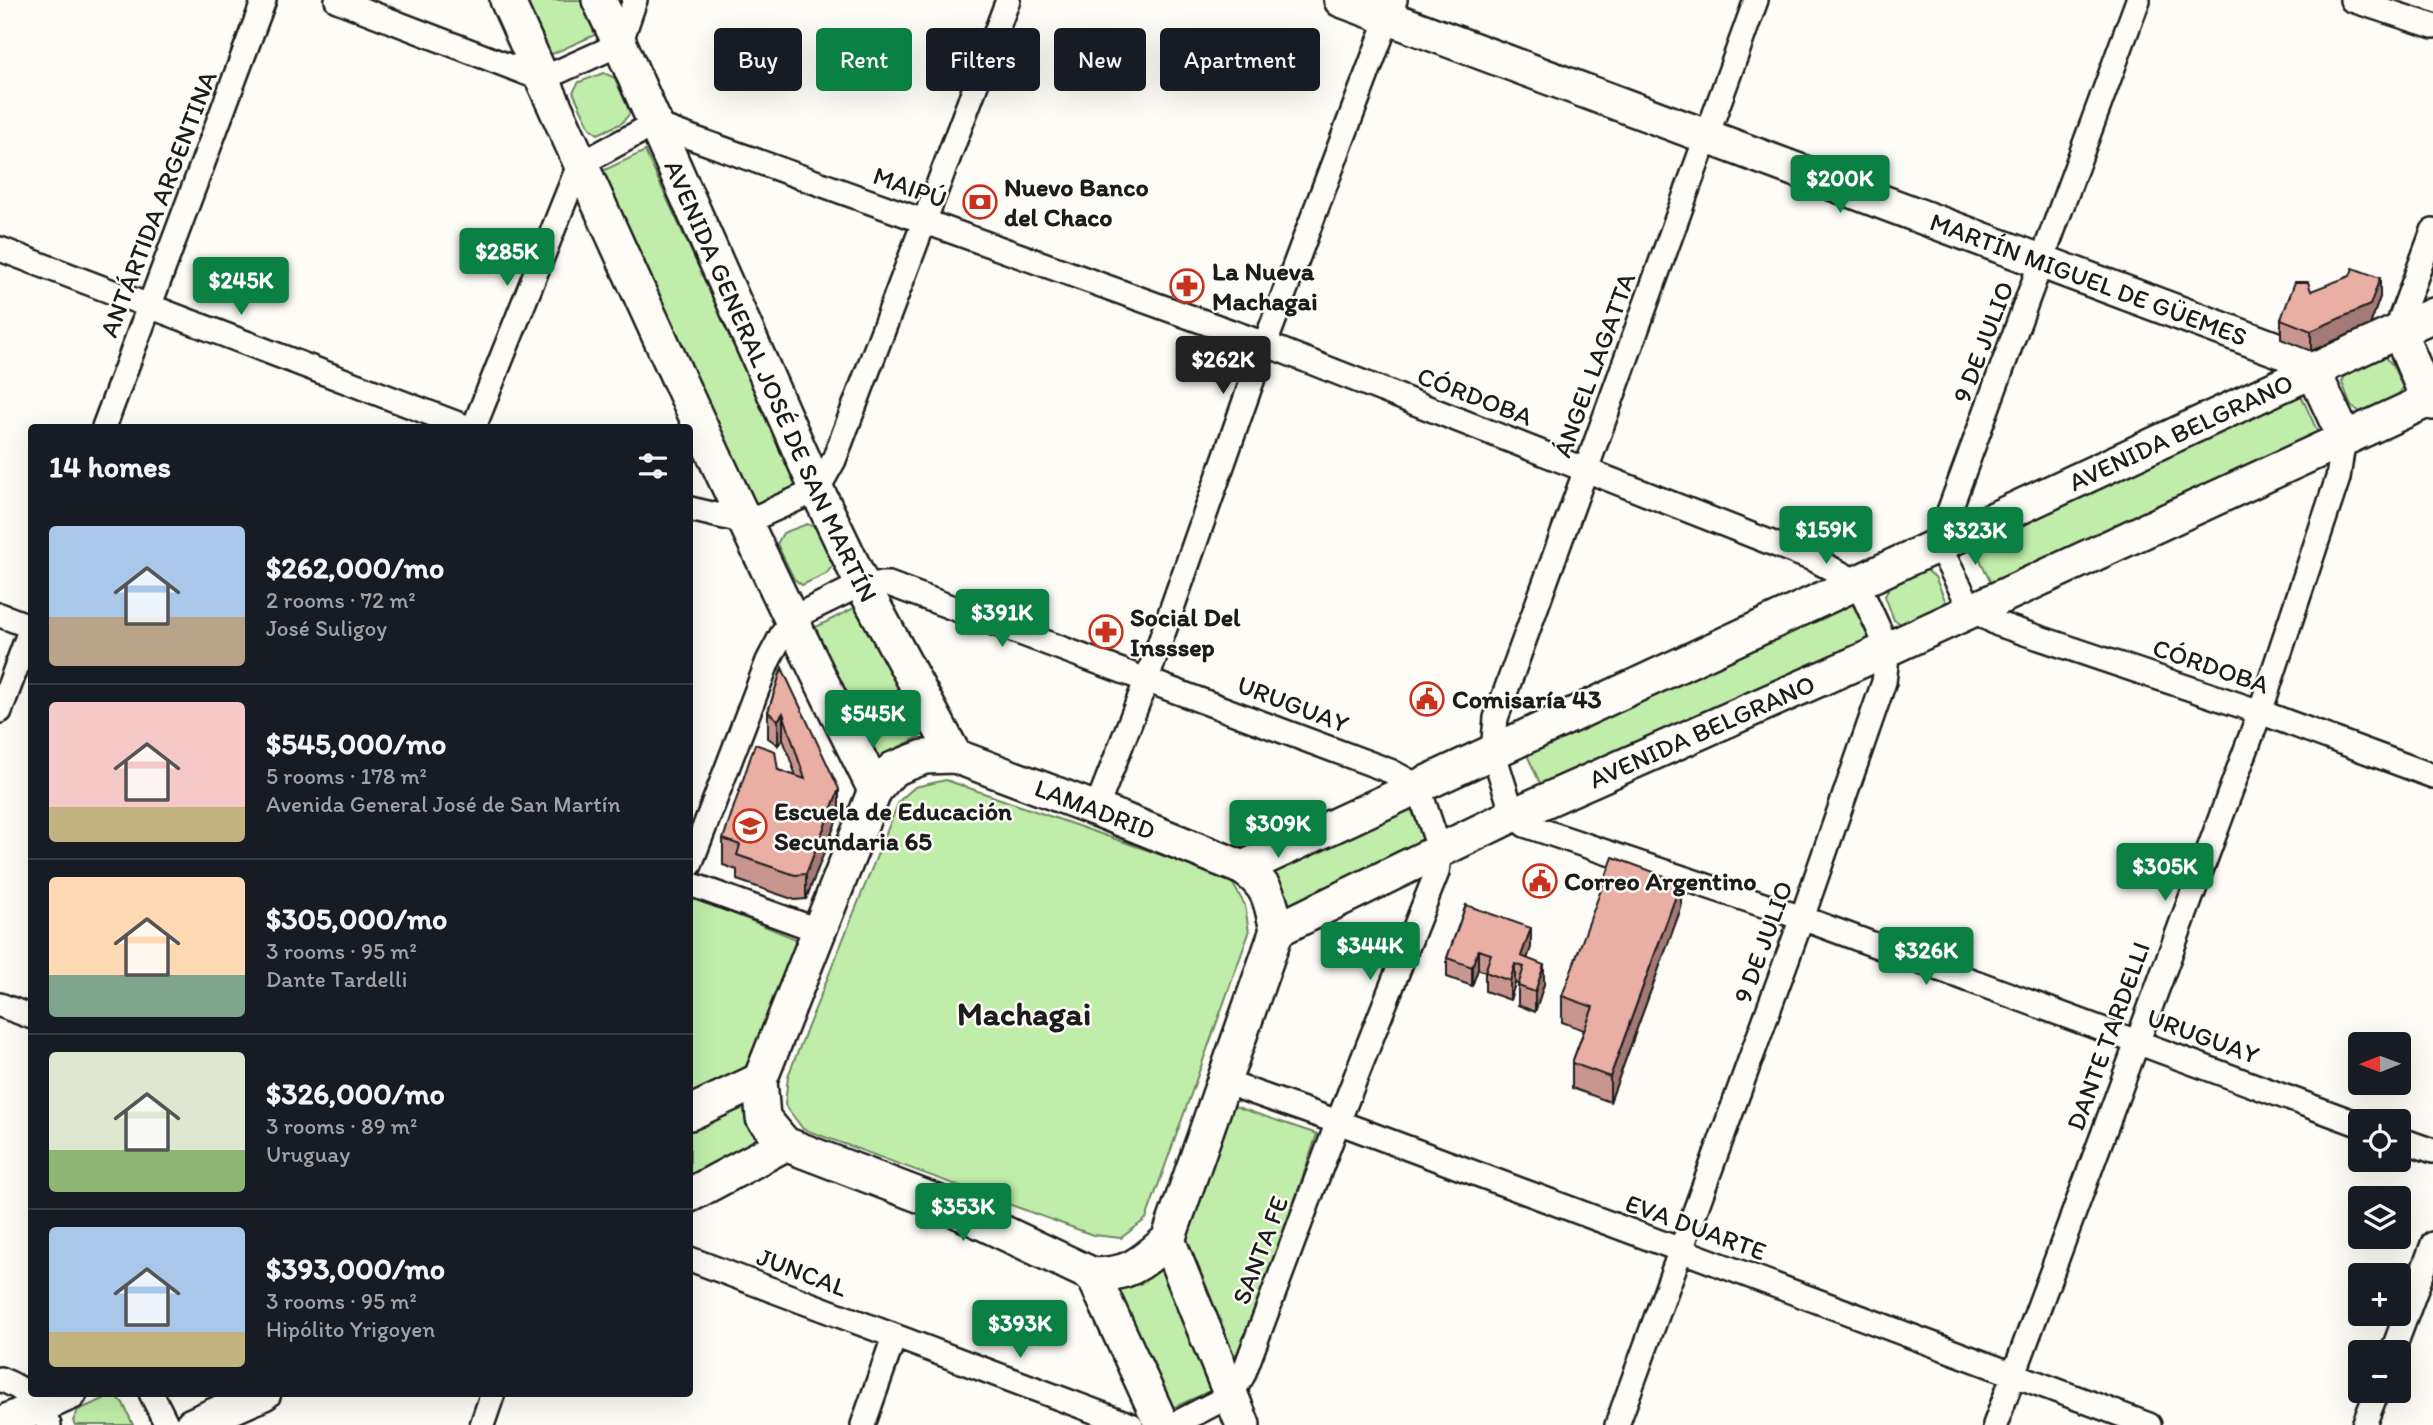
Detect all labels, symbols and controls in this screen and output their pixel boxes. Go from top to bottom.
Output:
chip: Buy [714,28,802,91]
chip: Rent [816,28,912,91]
chip: Filters [926,28,1040,91]
chip: New [1054,28,1146,91]
chip: Apartment [1160,28,1320,91]
street label: ANTÁRTIDA ARGENTINA [92,66,224,342]
street label: AVENIDA GENERAL JOSÉ DE SAN MARTÍN [657,155,885,608]
pin: $200K [1791,156,1889,215]
street label: MAIPÚ [869,159,951,215]
text: $200K [1807,164,1873,192]
place label: Nuevo Banco del Chaco [1004,171,1149,233]
bank icon: Nuevo Banco del Chaco [961,183,999,221]
street label: MARTÍN MIGUEL DE GÜEMES [1926,205,2252,353]
pin: $285K [458,229,556,288]
text: $285K [475,237,539,265]
place label: La Nueva Machagai [1212,255,1318,317]
pin: $245K [192,258,290,317]
text: $245K [209,266,273,294]
pharmacy icon: La Nueva Machagai [1168,267,1206,305]
street label: ÁNGEL LAGATTA [1546,268,1642,462]
street label: 9 DE JULIO [1945,277,2021,407]
pin: $262K [1174,336,1272,396]
text: $262K [1192,345,1254,373]
street label: CÓRDOBA [1413,359,1538,433]
street label: AVENIDA BELGRANO [2063,366,2298,498]
icon: filters [634,447,672,485]
text: 14 homes [49,448,171,485]
pin: $159K [1777,506,1875,566]
pin: $323K [1926,508,2024,567]
text: $159K [1795,515,1857,543]
text: $323K [1943,516,2007,544]
text: $262,000/mo [266,549,444,586]
icon: home [105,554,189,638]
text: 2 rooms · 72 m² [266,586,416,614]
pin: $391K [953,590,1051,649]
text: $391K [971,598,1033,626]
place label: Social Del Insssep [1130,601,1241,663]
pharmacy icon: Social Del Insssep [1087,613,1125,651]
text: José Suligoy [266,614,387,642]
street label: CÓRDOBA [2149,631,2274,701]
street label: AVENIDA BELGRANO [1584,667,1820,795]
street label: URUGUAY [1233,668,1353,740]
public building icon: Comisaría 43 [1408,680,1446,718]
place label: Comisaría 43 [1452,683,1602,715]
pin: $545K [824,690,922,750]
text: $545K [841,699,905,727]
text: $545,000/mo [266,725,446,762]
icon: home [105,730,189,814]
text: 5 rooms · 178 m² [266,762,427,790]
street label: LAMADRID [1030,771,1160,847]
text: Avenida General José de San Martín [266,790,620,818]
place label: Escuela de Educación Secundaria 65 [774,795,1012,857]
pin: $309K [1229,800,1327,860]
school or university icon: Escuela de Educación Secundaria 65 [731,807,769,845]
text: $309K [1245,809,1311,837]
pin: $305K [2116,844,2214,903]
text: $305K [2132,852,2198,880]
public building icon: Correo Argentino [1521,862,1559,900]
place label: Correo Argentino [1564,865,1756,897]
street label: 9 DE JULIO [1726,876,1800,1008]
text: $305,000/mo [266,900,447,937]
icon: home [105,905,189,989]
pin: $344K [1321,922,1419,982]
pin: $326K [1877,928,1975,987]
text: $344K [1337,931,1403,959]
text: $326K [1894,936,1958,964]
text: 3 rooms · 95 m² [266,937,417,965]
street label: DANTE TARDELLI [2059,937,2157,1135]
text: Dante Tardelli [266,965,407,993]
district label: Machagai [957,994,1091,1033]
street label: URUGUAY [2143,1001,2264,1071]
north arrow [2348,1032,2412,1096]
map controls [2348,1032,2411,1403]
text: $326,000/mo [266,1075,445,1112]
icon: home [105,1080,189,1164]
button: locate [2348,1109,2411,1172]
text: 3 rooms · 89 m² [266,1112,417,1140]
text: Uruguay [266,1140,350,1168]
pin: $353K [914,1184,1012,1243]
button: layers [2348,1186,2411,1249]
street label: EVA DUARTE [1621,1187,1771,1267]
street label: SANTA FE [1225,1191,1295,1309]
text: $353K [931,1192,995,1220]
street label: JUNCAL [752,1240,852,1304]
text: $393,000/mo [266,1250,445,1287]
icon: home [105,1255,189,1339]
button: + [2348,1263,2411,1326]
text: 3 rooms · 95 m² [266,1287,417,1315]
pin: $393K [971,1300,1069,1360]
text: $393K [988,1309,1052,1337]
text: Hipólito Yrigoyen [266,1315,435,1343]
button: − [2348,1340,2411,1403]

